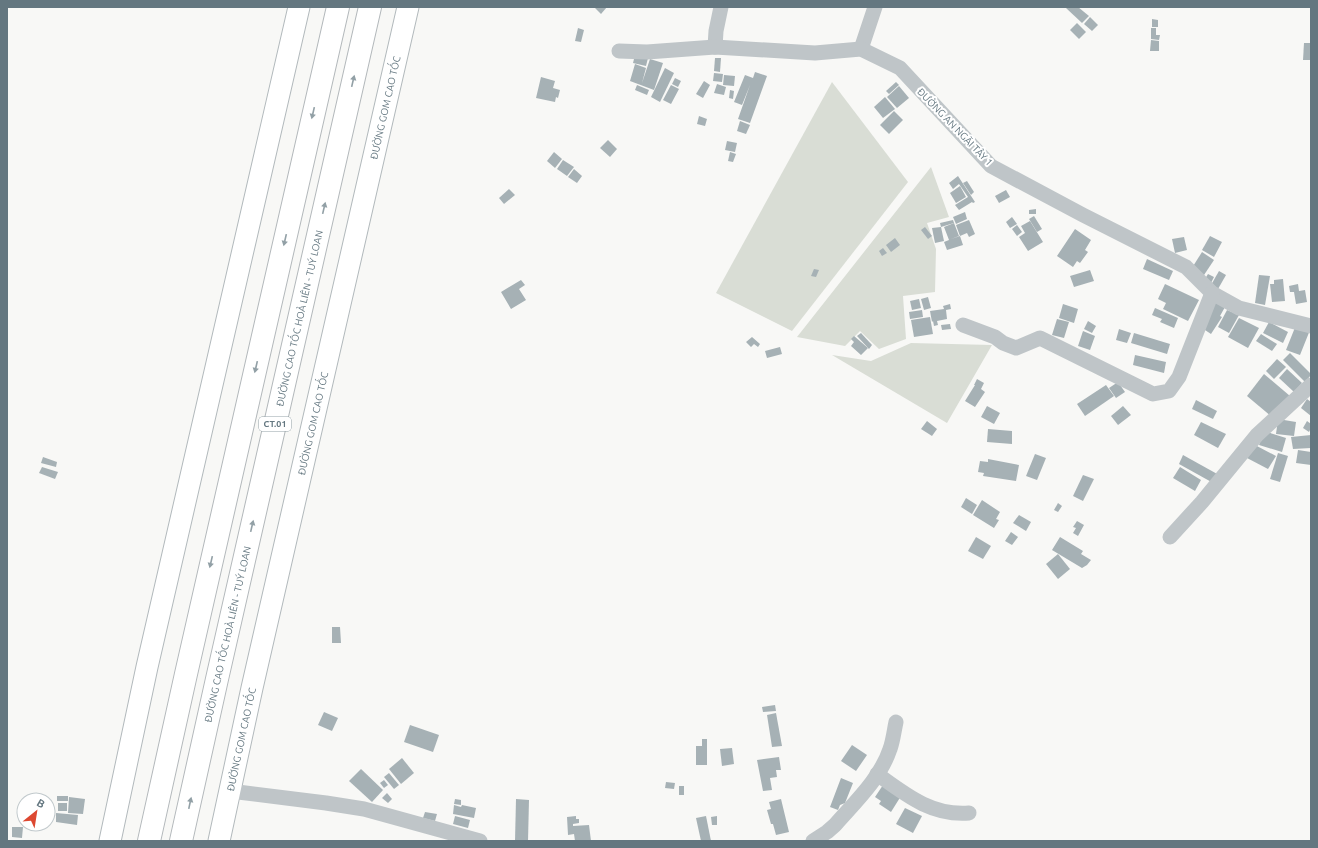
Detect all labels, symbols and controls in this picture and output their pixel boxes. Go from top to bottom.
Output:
street label: ĐƯỜNG GOM CAO TỐC [368,55,402,160]
one-way arrow [351,75,357,87]
street label: ĐƯỜNG AN NGÃI TÂY 1 [915,85,996,168]
one-way arrow [310,107,316,119]
one-way arrow [322,202,328,214]
street label: ĐƯỜNG CAO TỐC HOÀ LIÊN - TUÝ LOAN [274,229,325,407]
one-way arrow [281,234,287,246]
one-way arrow [252,361,258,373]
street label: ĐƯỜNG GOM CAO TỐC [295,371,330,476]
road number: CT.01 [259,417,291,431]
one-way arrow [249,520,255,532]
street label: ĐƯỜNG CAO TỐC HOÀ LIÊN - TUÝ LOAN [202,545,253,723]
one-way arrow [208,556,214,568]
street label: ĐƯỜNG GOM CAO TỐC [224,687,257,792]
north arrow [16,792,56,832]
text: B [35,796,47,810]
one-way arrow [187,797,193,809]

